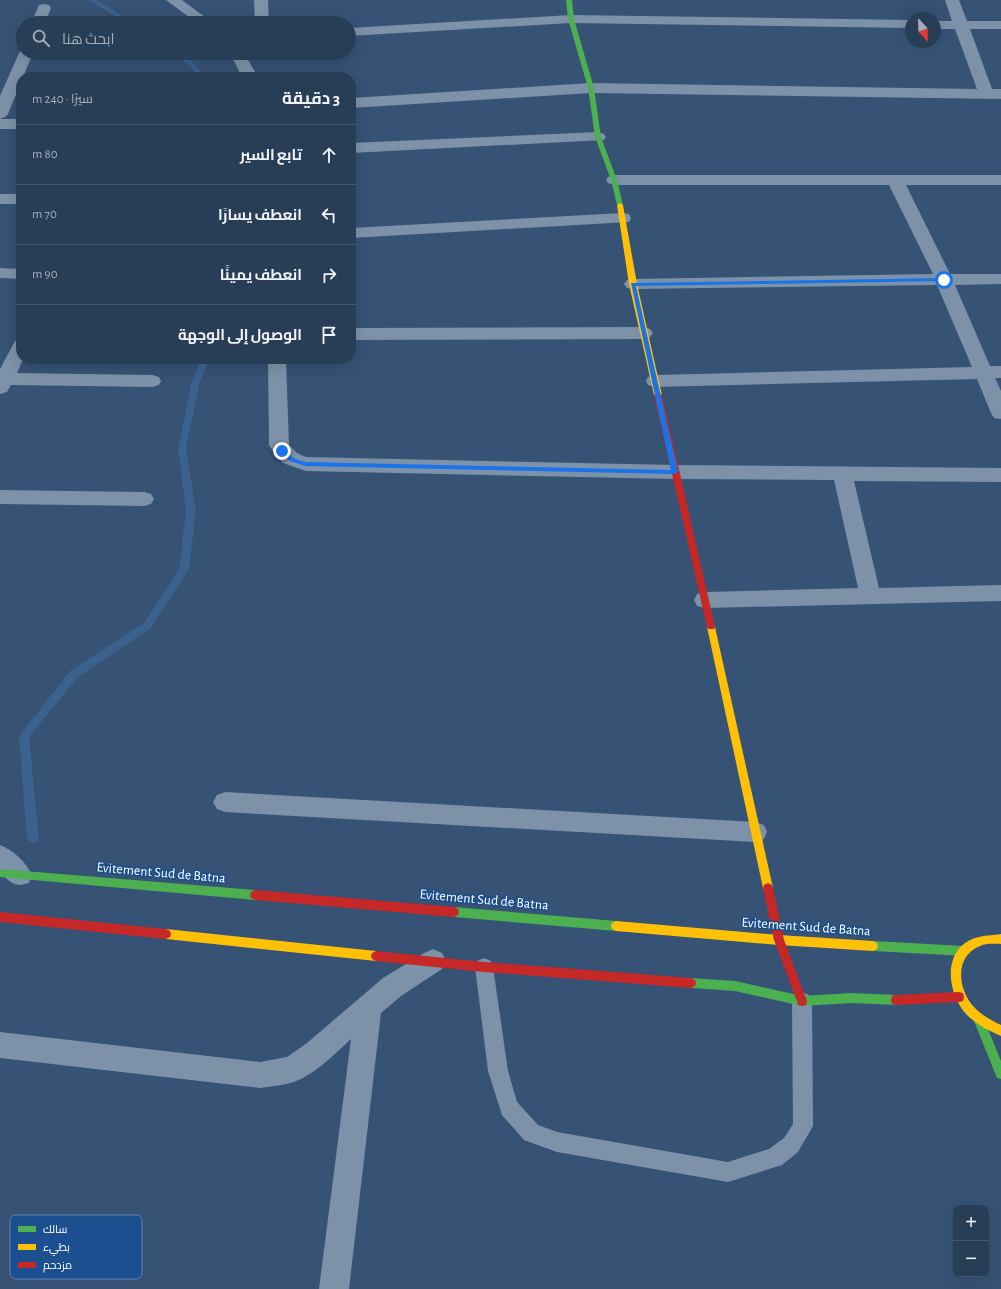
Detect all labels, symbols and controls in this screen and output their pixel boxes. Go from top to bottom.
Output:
north arrow [905,12,941,48]
search box [16,16,356,60]
icon: search [30,27,52,49]
text: ابحث هنا [62,32,115,47]
text: 3 دقيقة [282,90,340,107]
text: سيرًا · 240 m [32,93,93,106]
icon: ahead [318,144,340,166]
text: 80 m [32,148,58,161]
text: تابع السير [240,148,302,163]
icon: left [318,204,340,226]
text: 70 m [32,208,57,221]
text: انعطف يسارًا [218,208,302,223]
icon: right [318,264,340,286]
text: 90 m [32,268,58,281]
text: انعطف يمينًا [220,268,302,283]
route start [935,271,953,289]
icon: arrive [318,324,340,346]
text: الوصول إلى الوجهة [178,328,302,343]
route end [273,442,291,460]
street label: Evitement Sud de Batna [96,860,227,886]
street label: Evitement Sud de Batna [419,887,550,913]
street label: Evitement Sud de Batna [741,916,872,939]
map controls [953,1205,989,1277]
button: + [953,1205,989,1241]
legend [10,1215,142,1279]
text: سالك [43,1224,67,1235]
button: − [953,1241,989,1277]
text: بطيء [43,1242,70,1256]
text: مزدحم [43,1260,72,1273]

